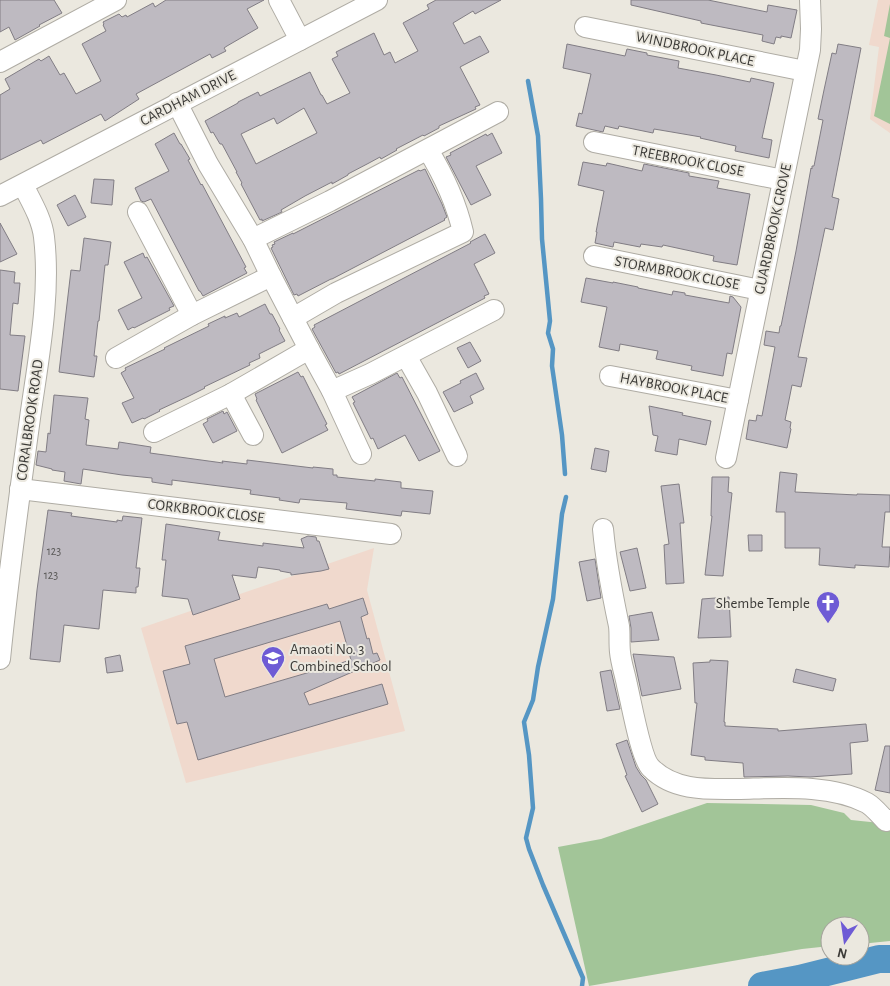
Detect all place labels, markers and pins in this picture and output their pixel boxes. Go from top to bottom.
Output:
church icon: Shembe Temple [815,590,841,624]
place label: Shembe Temple [716,596,810,611]
place label: Amaoti No. 3 Combined School [290,642,392,674]
school or university icon: Amaoti No. 3 Combined School [260,645,286,679]

